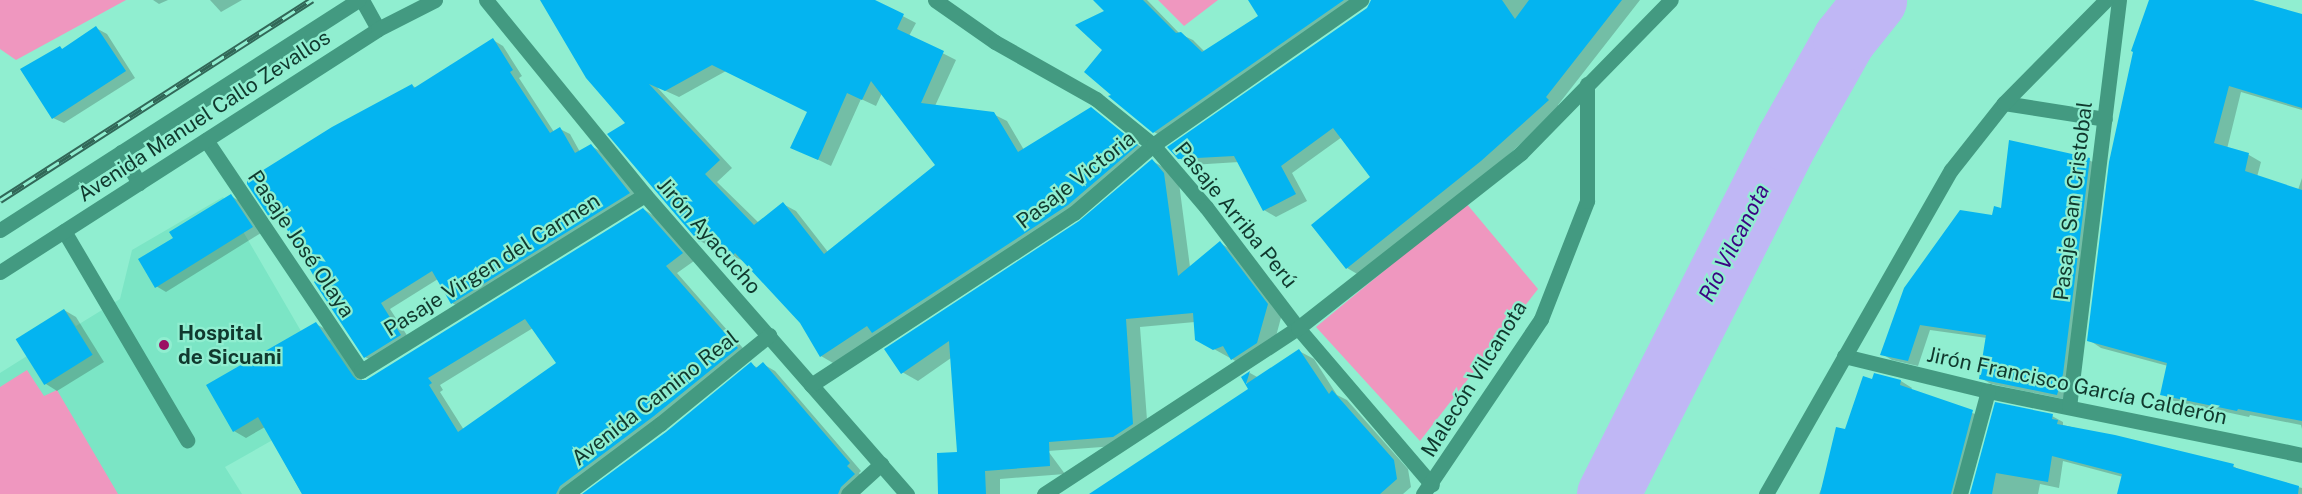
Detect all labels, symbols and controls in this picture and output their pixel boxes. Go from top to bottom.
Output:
street label: Avenida Manuel Callo Zevallos [73,25,335,207]
street label: Pasaje San Cristobal [2048,100,2098,302]
street label: Pasaje Victoria [1011,126,1141,234]
street label: Pasaje Arriba Perú [1169,137,1303,293]
street label: Pasaje José Olaya [242,165,360,323]
street label: Jirón Ayacucho [652,173,766,299]
water label: Río Vilcanota [1693,179,1775,307]
street label: Pasaje Virgen del Carmen [379,188,605,342]
street label: Malecón Vilcanota [1416,296,1532,462]
place label: Hospital de Sicuani [178,320,282,370]
street label: Avenida Camino Real [567,325,743,471]
marker: Hospital de Sicuani [155,336,173,354]
street label: Jirón Francisco García Calderón [1925,342,2229,430]

